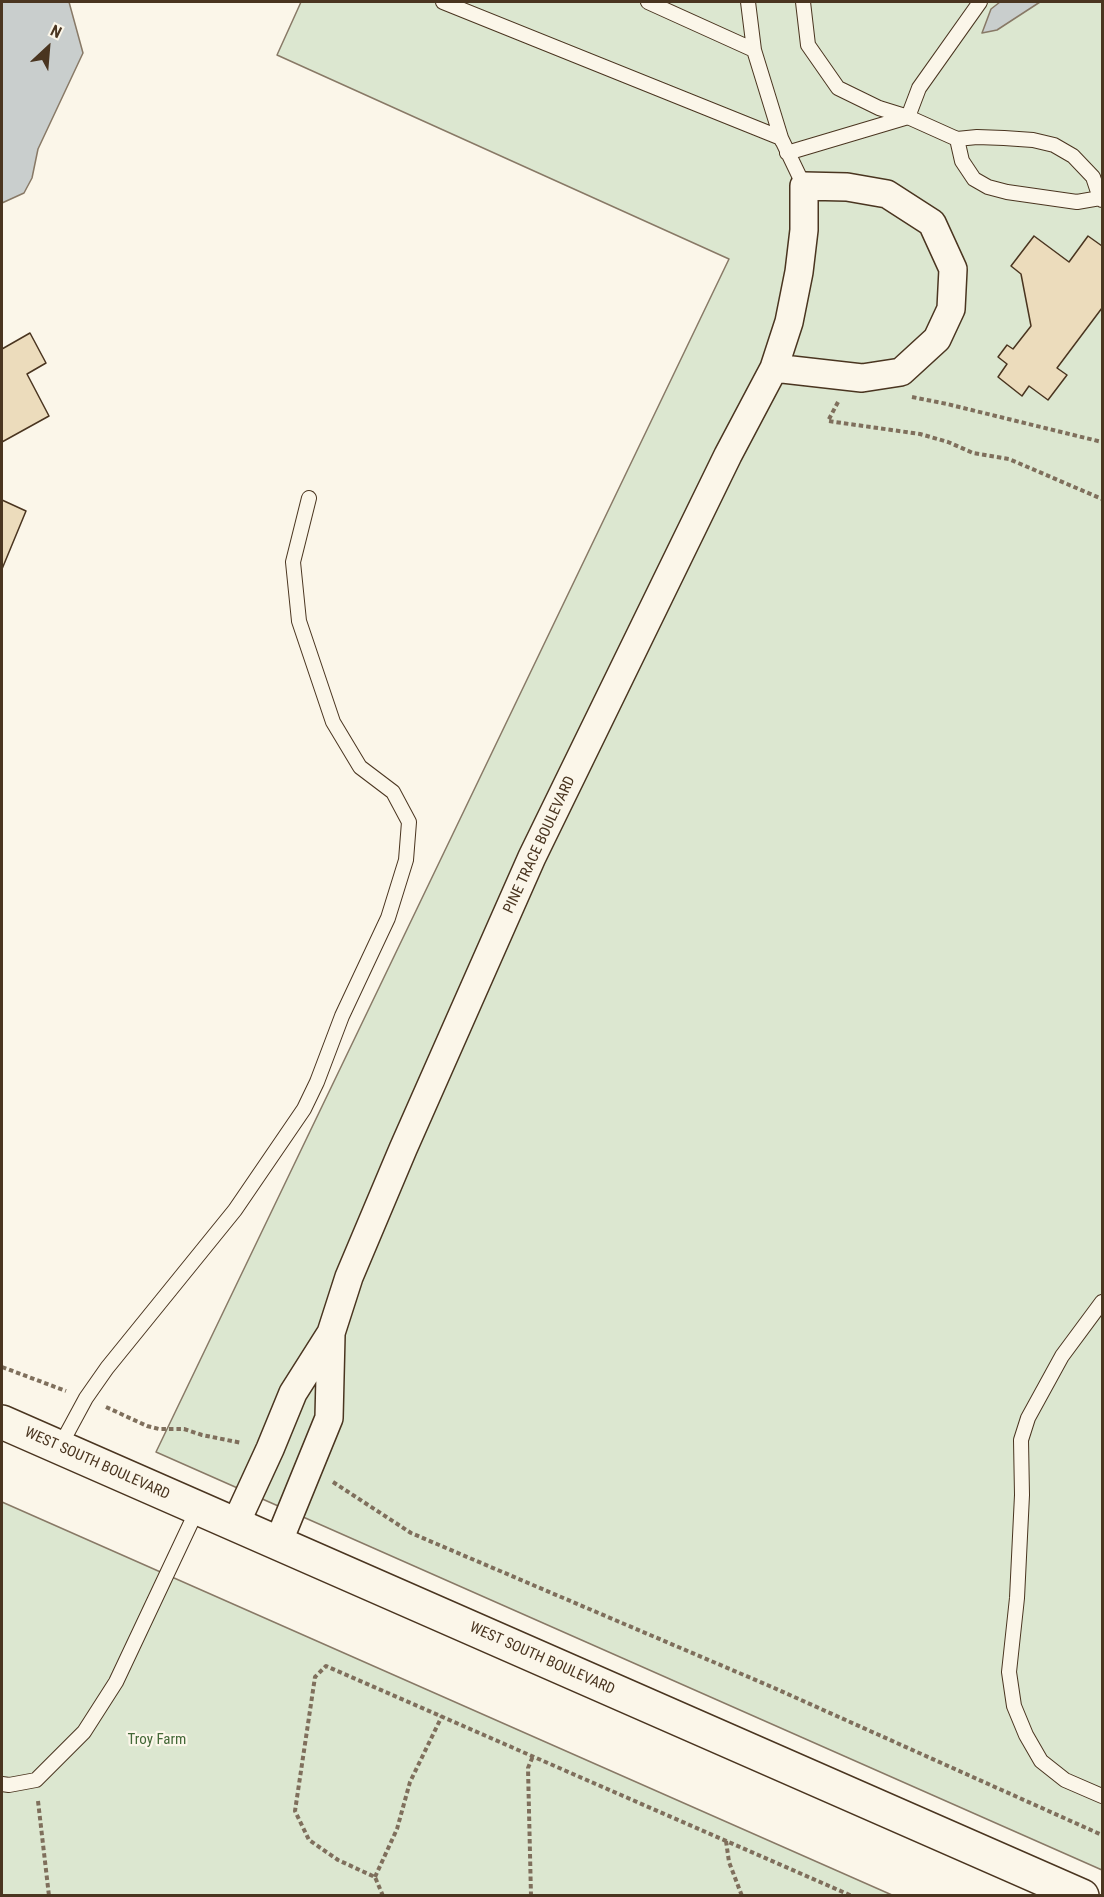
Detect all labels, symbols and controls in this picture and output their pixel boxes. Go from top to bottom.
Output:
north arrow [18,18,78,78]
text: N [48,21,65,42]
street label: PINE TRACE BOULEVARD [500,774,580,916]
street label: WEST SOUTH BOULEVARD [22,1424,172,1504]
street label: WEST SOUTH BOULEVARD [467,1619,617,1699]
park label: Troy Farm [128,1731,186,1749]

